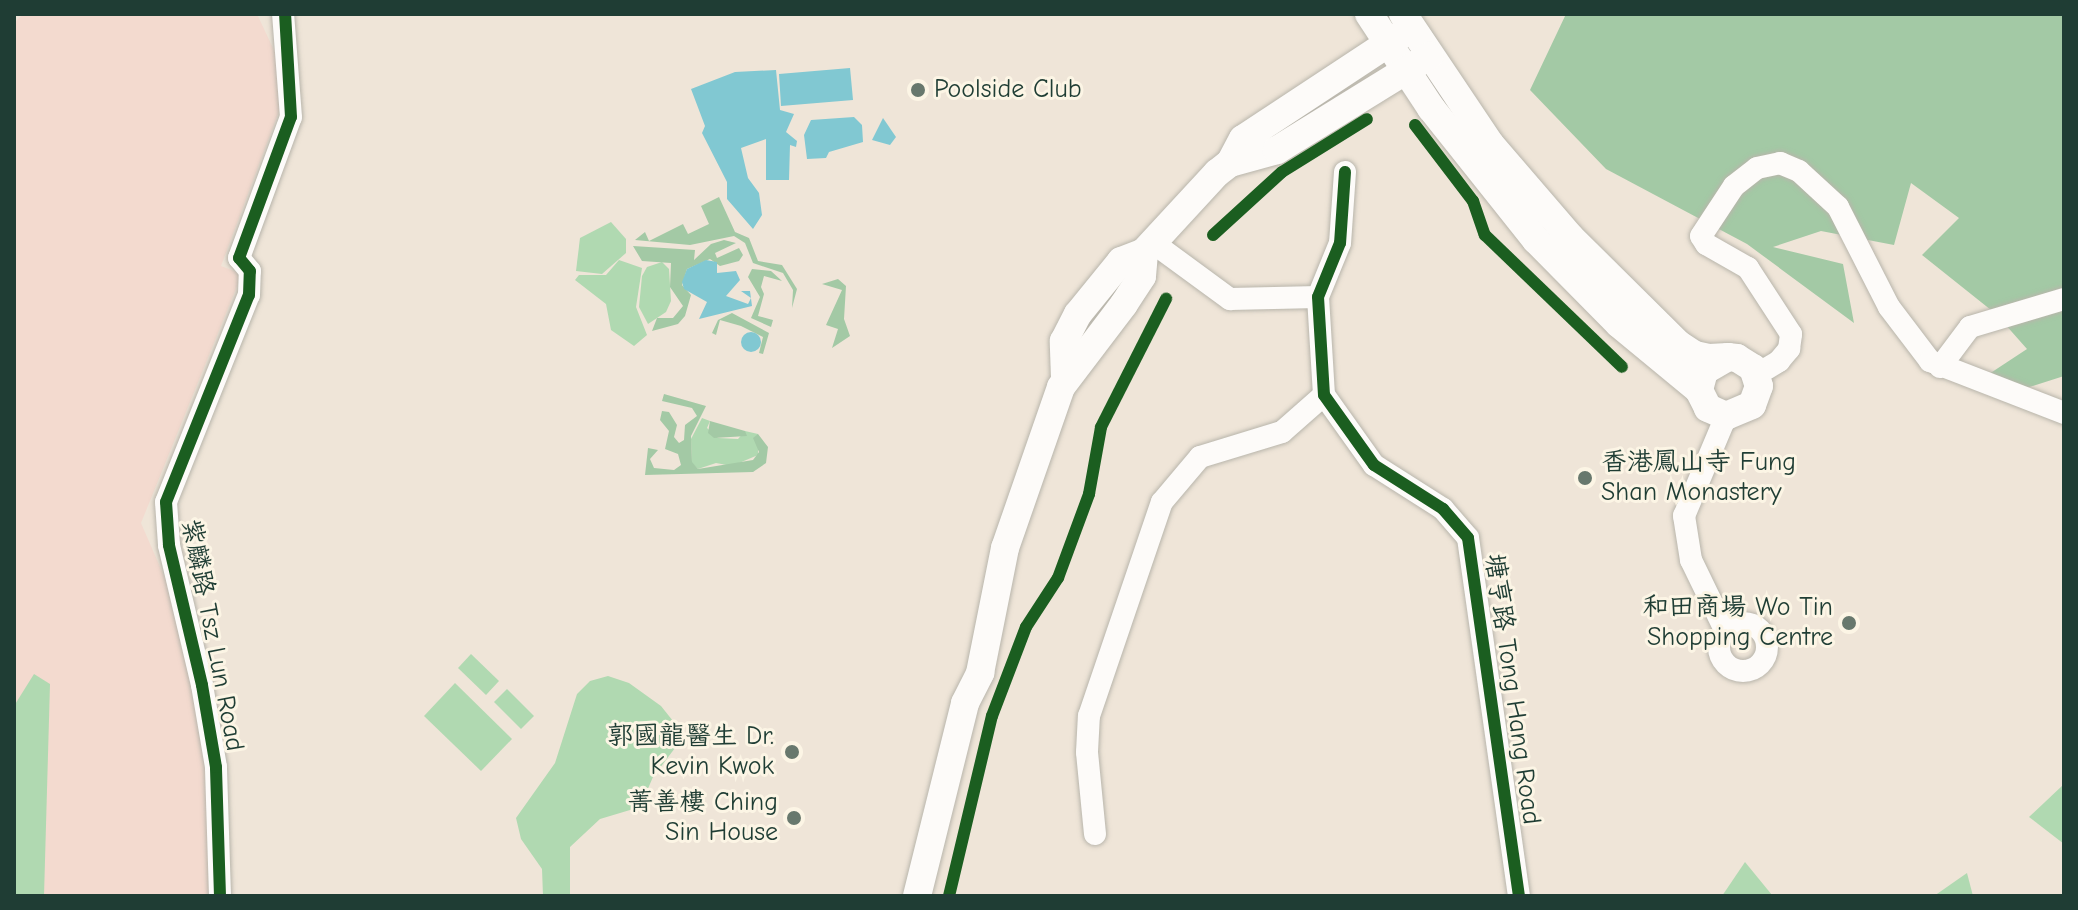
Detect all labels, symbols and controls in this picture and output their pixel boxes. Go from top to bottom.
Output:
place label: Poolside Club [934,74,1082,106]
marker: Poolside Club [909,81,927,99]
place label: 香港鳳山寺 Fung Shan Monastery [1601,447,1796,508]
marker: 香港鳳山寺 Fung Shan Monastery [1576,469,1594,487]
street label: 紫麟路 Tsz Lun Road [174,516,250,754]
street label: 塘亨路 Tong Hang Road [1478,551,1546,827]
place label: 和田商場 Wo Tin Shopping Centre [1643,592,1833,654]
marker: 和田商場 Wo Tin Shopping Centre [1840,614,1858,632]
place label: 郭國龍醫生 Dr. Kevin Kwok [607,721,774,782]
marker: 郭國龍醫生 Dr. Kevin Kwok [781,741,803,763]
place label: 菁善樓 Ching Sin House [627,787,778,848]
marker: 菁善樓 Ching Sin House [785,809,803,827]

